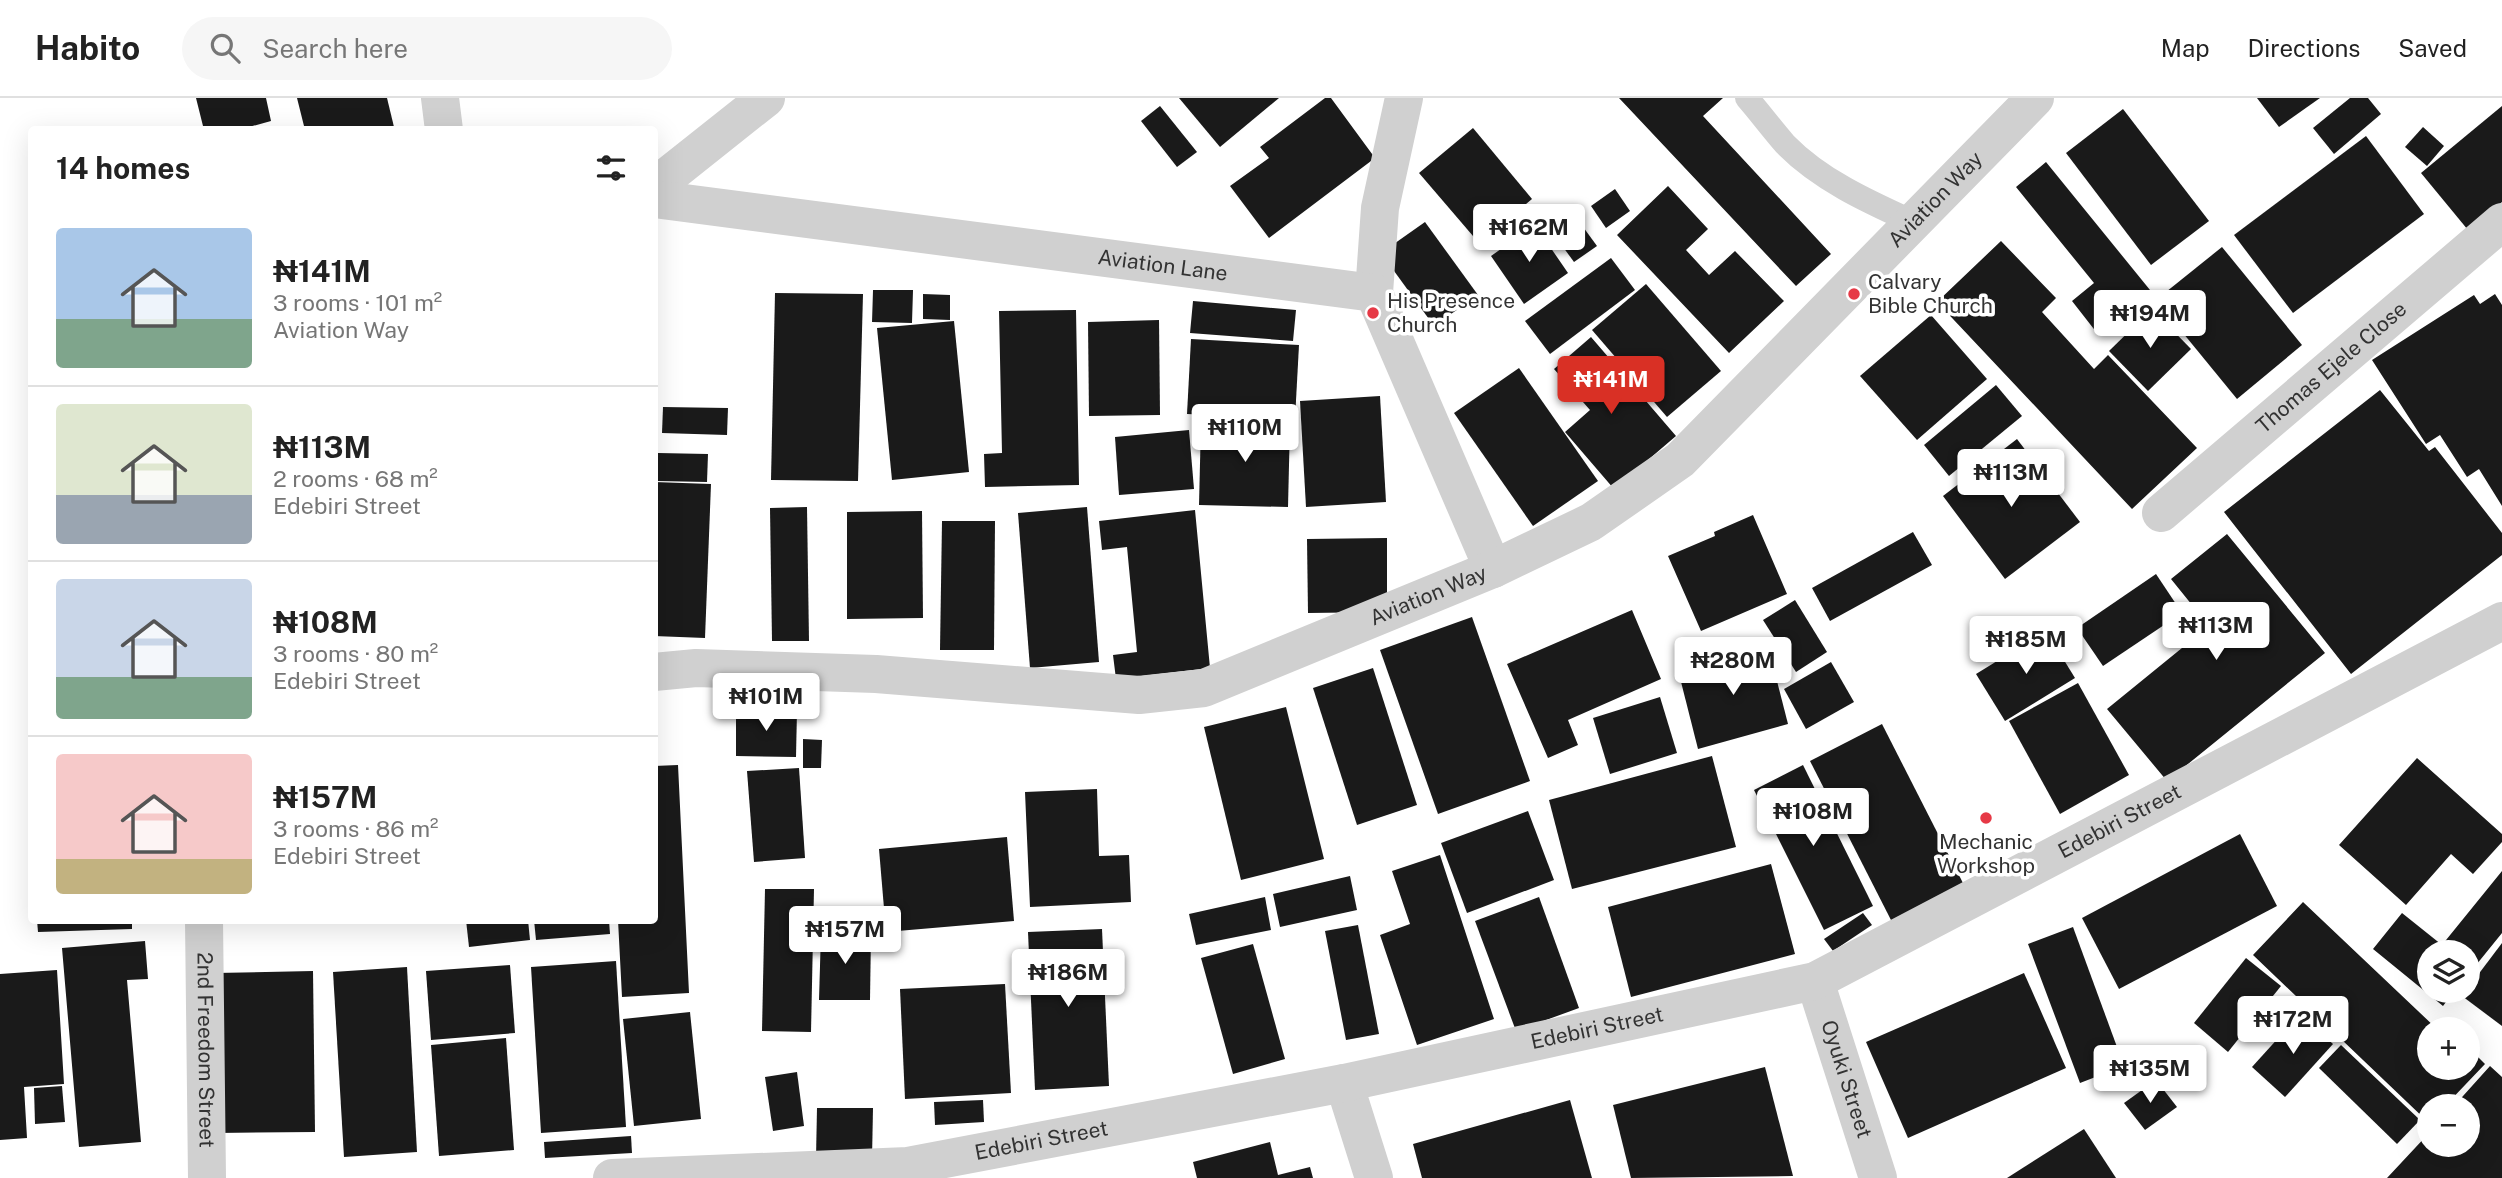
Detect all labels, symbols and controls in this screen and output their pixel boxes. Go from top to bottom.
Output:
search box [182,17,672,80]
text: Habito [35,29,140,67]
icon: search [206,29,244,67]
text: Search here [262,33,408,64]
text: Map [2161,34,2210,62]
text: Directions [2248,34,2360,62]
text: Saved [2398,34,2467,62]
street label: Aviation Way [1883,146,1988,252]
icon: filters [592,149,630,187]
text: 14 homes [56,150,190,186]
pin: ₦162M [1480,204,1578,264]
text: ₦162M [1489,213,1569,240]
street label: Aviation Lane [1096,244,1229,286]
text: ₦141M [273,253,371,289]
icon: home [112,256,196,340]
place label: Calvary Bible Church [1868,269,1993,318]
marker: Calvary Bible Church [1846,286,1862,302]
place label: His Presence Church [1387,288,1515,337]
text: 3 rooms · 101 m² [273,289,442,316]
pin: ₦194M [2101,290,2199,350]
street label: Thomas Ejele Close [2251,296,2411,438]
text: ₦194M [2110,299,2190,326]
marker: His Presence Church [1365,305,1381,321]
text: Aviation Way [273,316,409,343]
pin: ₦141M [1562,356,1660,416]
text: ₦141M [1574,365,1648,392]
pin: ₦110M [1196,404,1294,464]
text: ₦110M [1208,413,1282,440]
text: ₦113M [273,429,371,465]
icon: home [112,432,196,516]
pin: ₦113M [1962,450,2060,509]
text: ₦113M [1973,458,2049,485]
text: 2 rooms · 68 m² [273,465,438,492]
text: Edebiri Street [273,492,421,519]
street label: Aviation Way [1366,560,1490,630]
pin: ₦113M [2167,602,2265,662]
text: ₦108M [273,604,378,640]
icon: home [112,607,196,691]
text: ₦113M [2178,611,2254,638]
pin: ₦185M [1977,616,2075,676]
text: ₦185M [1985,625,2067,652]
pin: ₦280M [1684,638,1782,697]
text: 3 rooms · 80 m² [273,640,438,667]
text: ₦280M [1691,646,1776,673]
text: Edebiri Street [273,667,421,694]
pin: ₦101M [717,674,815,733]
text: ₦101M [729,682,803,709]
street label: Edebiri Street [2054,778,2185,863]
text: ₦157M [273,779,377,815]
icon: home [112,782,196,866]
pin: ₦108M [1764,788,1862,848]
text: ₦108M [1773,797,1853,824]
marker: Mechanic Workshop [1978,810,1994,826]
text: 3 rooms · 86 m² [273,815,439,842]
place label: Mechanic Workshop [1937,829,2035,878]
text: Edebiri Street [273,842,421,869]
pin: ₦157M [796,906,894,966]
text: ₦157M [805,915,885,942]
map controls [2417,940,2480,1157]
button: layers [2417,940,2480,1003]
pin: ₦186M [1019,950,1117,1009]
street label: 2nd Freedom Street [192,952,220,1148]
text: ₦186M [1028,958,1108,985]
pin: ₦172M [2244,996,2342,1056]
street label: Edebiri Street [1528,1001,1666,1054]
text: ₦172M [2253,1005,2333,1032]
street label: Oyuki Street [1816,1017,1877,1141]
button: + [2417,1017,2480,1080]
pin: ₦135M [2101,1046,2199,1105]
text: ₦135M [2110,1054,2190,1081]
button: − [2417,1094,2480,1157]
street label: Edebiri Street [973,1115,1110,1165]

